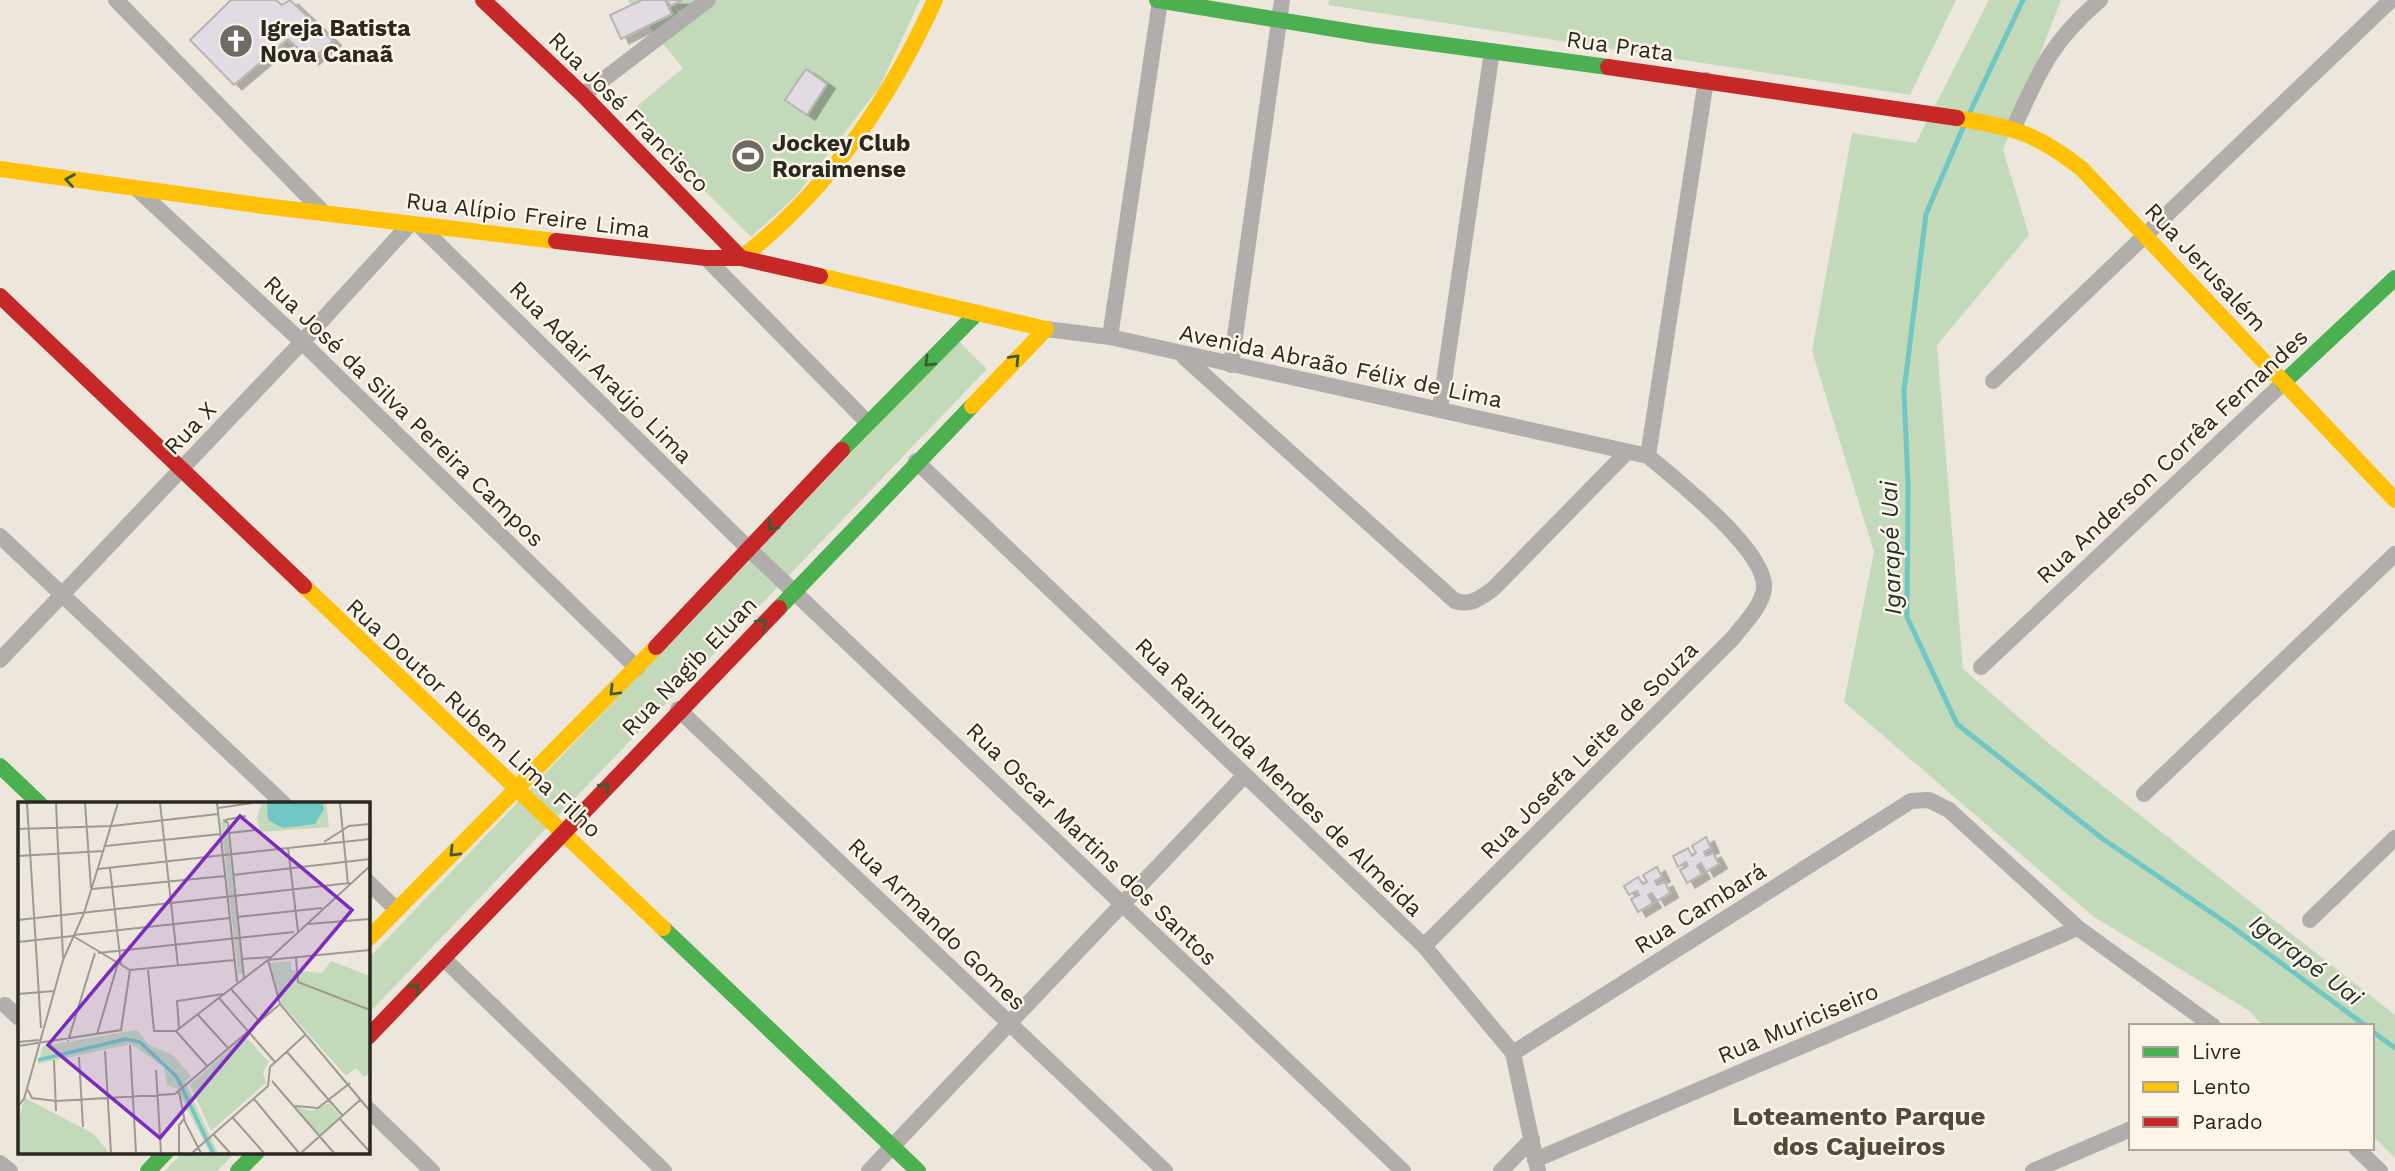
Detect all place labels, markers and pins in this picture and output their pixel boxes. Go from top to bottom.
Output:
place label: Igreja Batista Nova Canaã [260,15,411,68]
church icon: Igreja Batista Nova Canaã [217,22,255,60]
place label: Jockey Club Roraimense [772,130,910,183]
sports icon: Jockey Club Roraimense [729,137,767,175]

